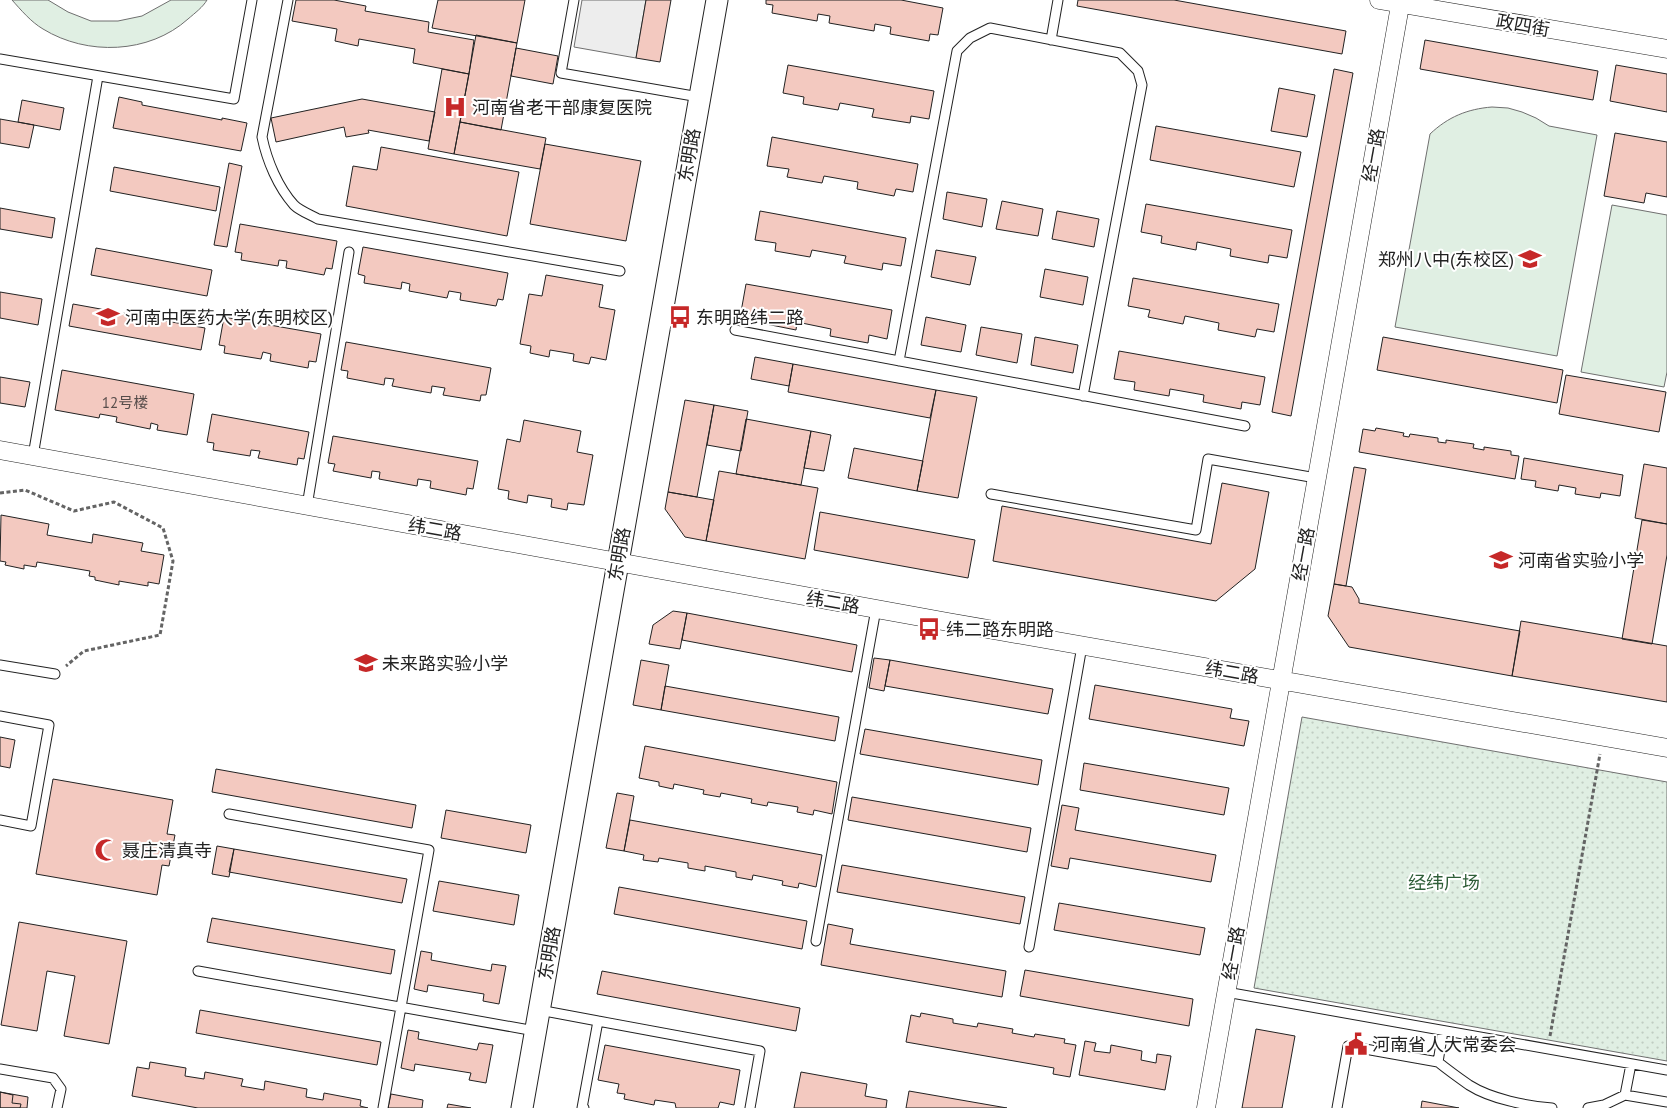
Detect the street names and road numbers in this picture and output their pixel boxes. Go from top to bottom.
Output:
street label: 政四街 [1494,9,1552,41]
street label: 东明路 [673,126,705,184]
street label: 经一路 [1357,126,1389,184]
street label: 纬二路 [406,513,464,545]
street label: 东明路 [603,525,635,583]
street label: 经一路 [1287,525,1319,583]
street label: 纬二路 [804,586,862,618]
street label: 纬二路 [1203,656,1261,688]
street label: 东明路 [533,924,565,982]
street label: 经一路 [1217,924,1249,982]

